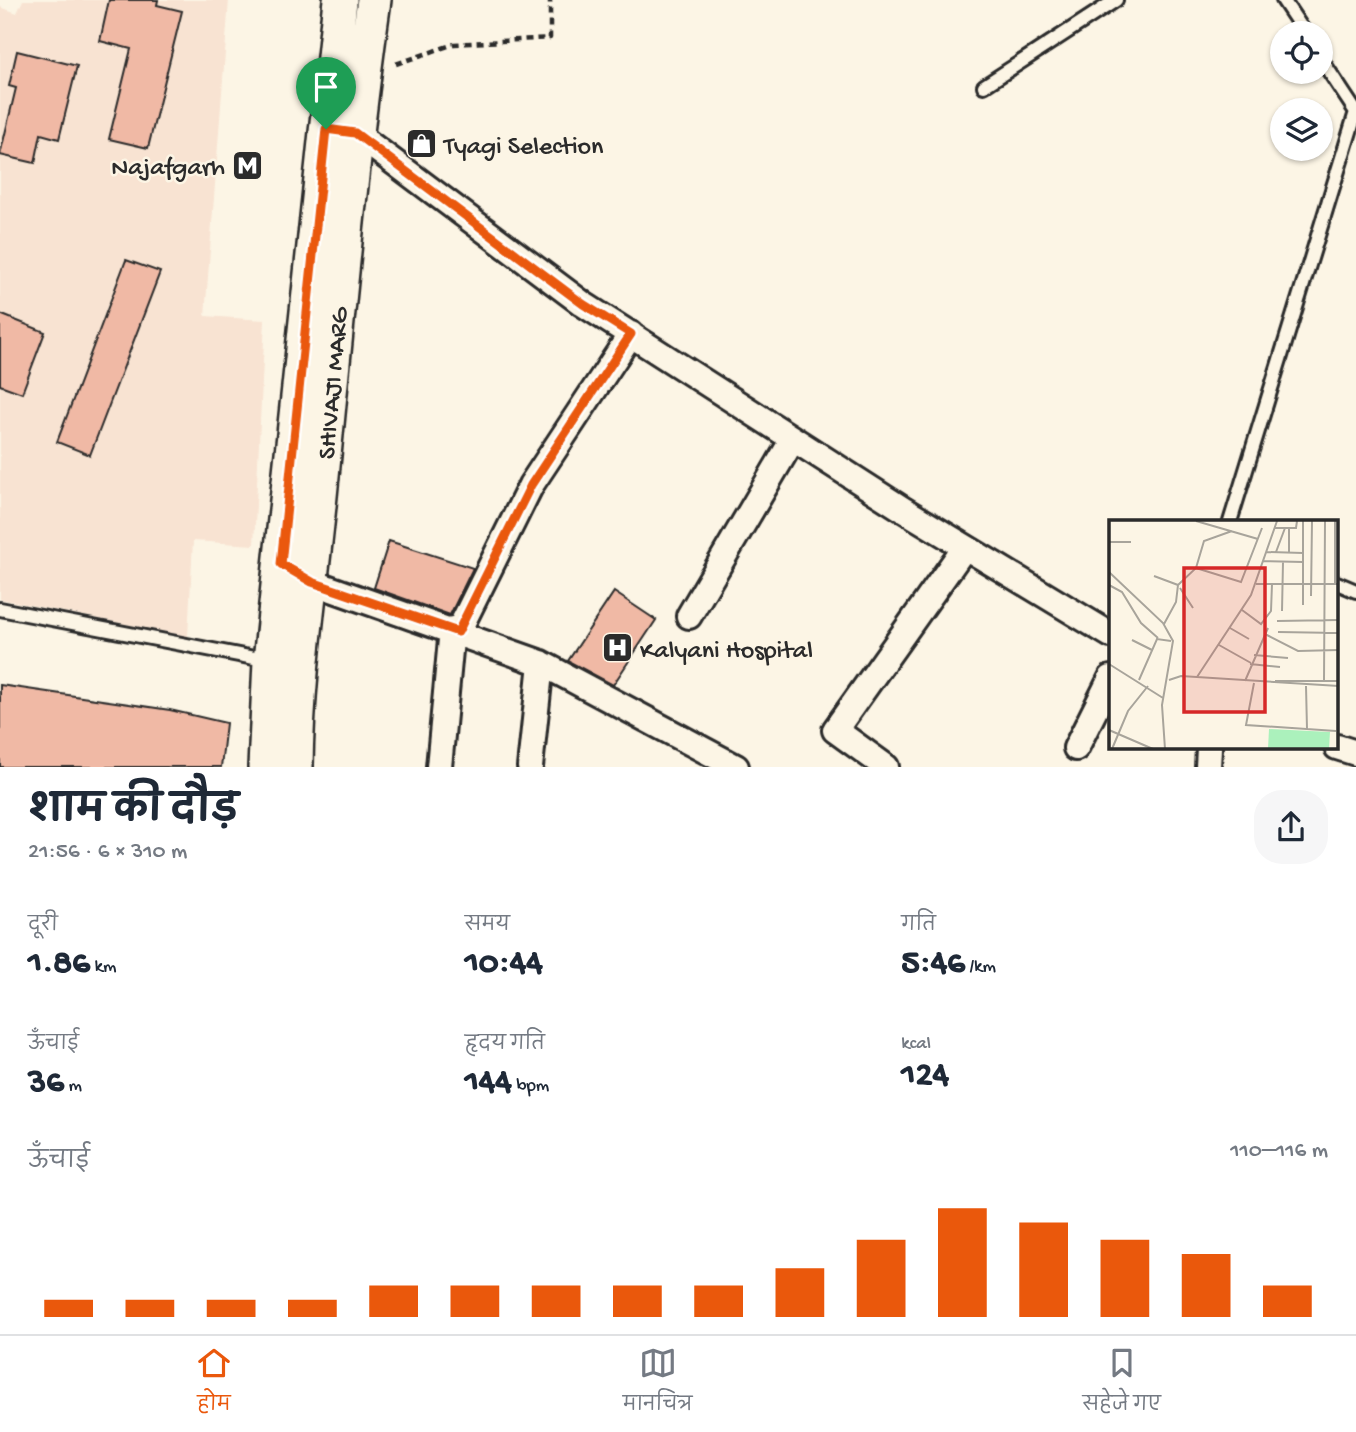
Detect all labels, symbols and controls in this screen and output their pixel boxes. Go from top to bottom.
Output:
map controls [1270,21,1333,161]
button: locate [1270,21,1333,84]
pin [296,57,356,129]
icon: arrive [307,68,345,106]
button: layers [1270,98,1333,161]
shop icon: Tyagi Selection [404,127,438,161]
place label: Tyagi Selection [442,133,604,164]
metro station icon: Najafgarh [231,148,265,182]
place label: Najafgarh [111,154,225,185]
street label: SHIVAJI MARG [313,304,358,461]
inset map [1109,520,1338,750]
hospital icon: Kalyani Hospital [600,631,634,665]
place label: Kalyani Hospital [640,637,813,668]
button: share [1254,790,1328,864]
text: शाम की दौड़ [28,791,238,835]
text: 21:56 · 6 × 310 m [28,839,187,866]
text: दूरी [28,915,58,938]
text: समय [465,915,510,938]
text: गति [901,915,936,938]
text: 1.86 [28,944,90,985]
text: 10:44 [465,944,543,985]
text: 5:46 [901,944,965,985]
text: km [90,956,117,979]
text: /km [965,956,996,979]
text: kcal [901,1033,931,1056]
text: ऊँचाई [28,1034,79,1057]
text: हृदय गति [465,1034,545,1057]
text: 124 [901,1056,949,1097]
text: 36 [28,1063,64,1104]
text: 144 [465,1063,512,1104]
text: m [64,1075,82,1098]
text: bpm [512,1075,549,1098]
text: 110–116 m [1230,1138,1328,1165]
text: ऊँचाई [28,1149,90,1176]
tab: होम [195,1344,233,1424]
tab: मानचित्र [623,1344,693,1424]
tab: सहेजे गए [1082,1344,1161,1424]

